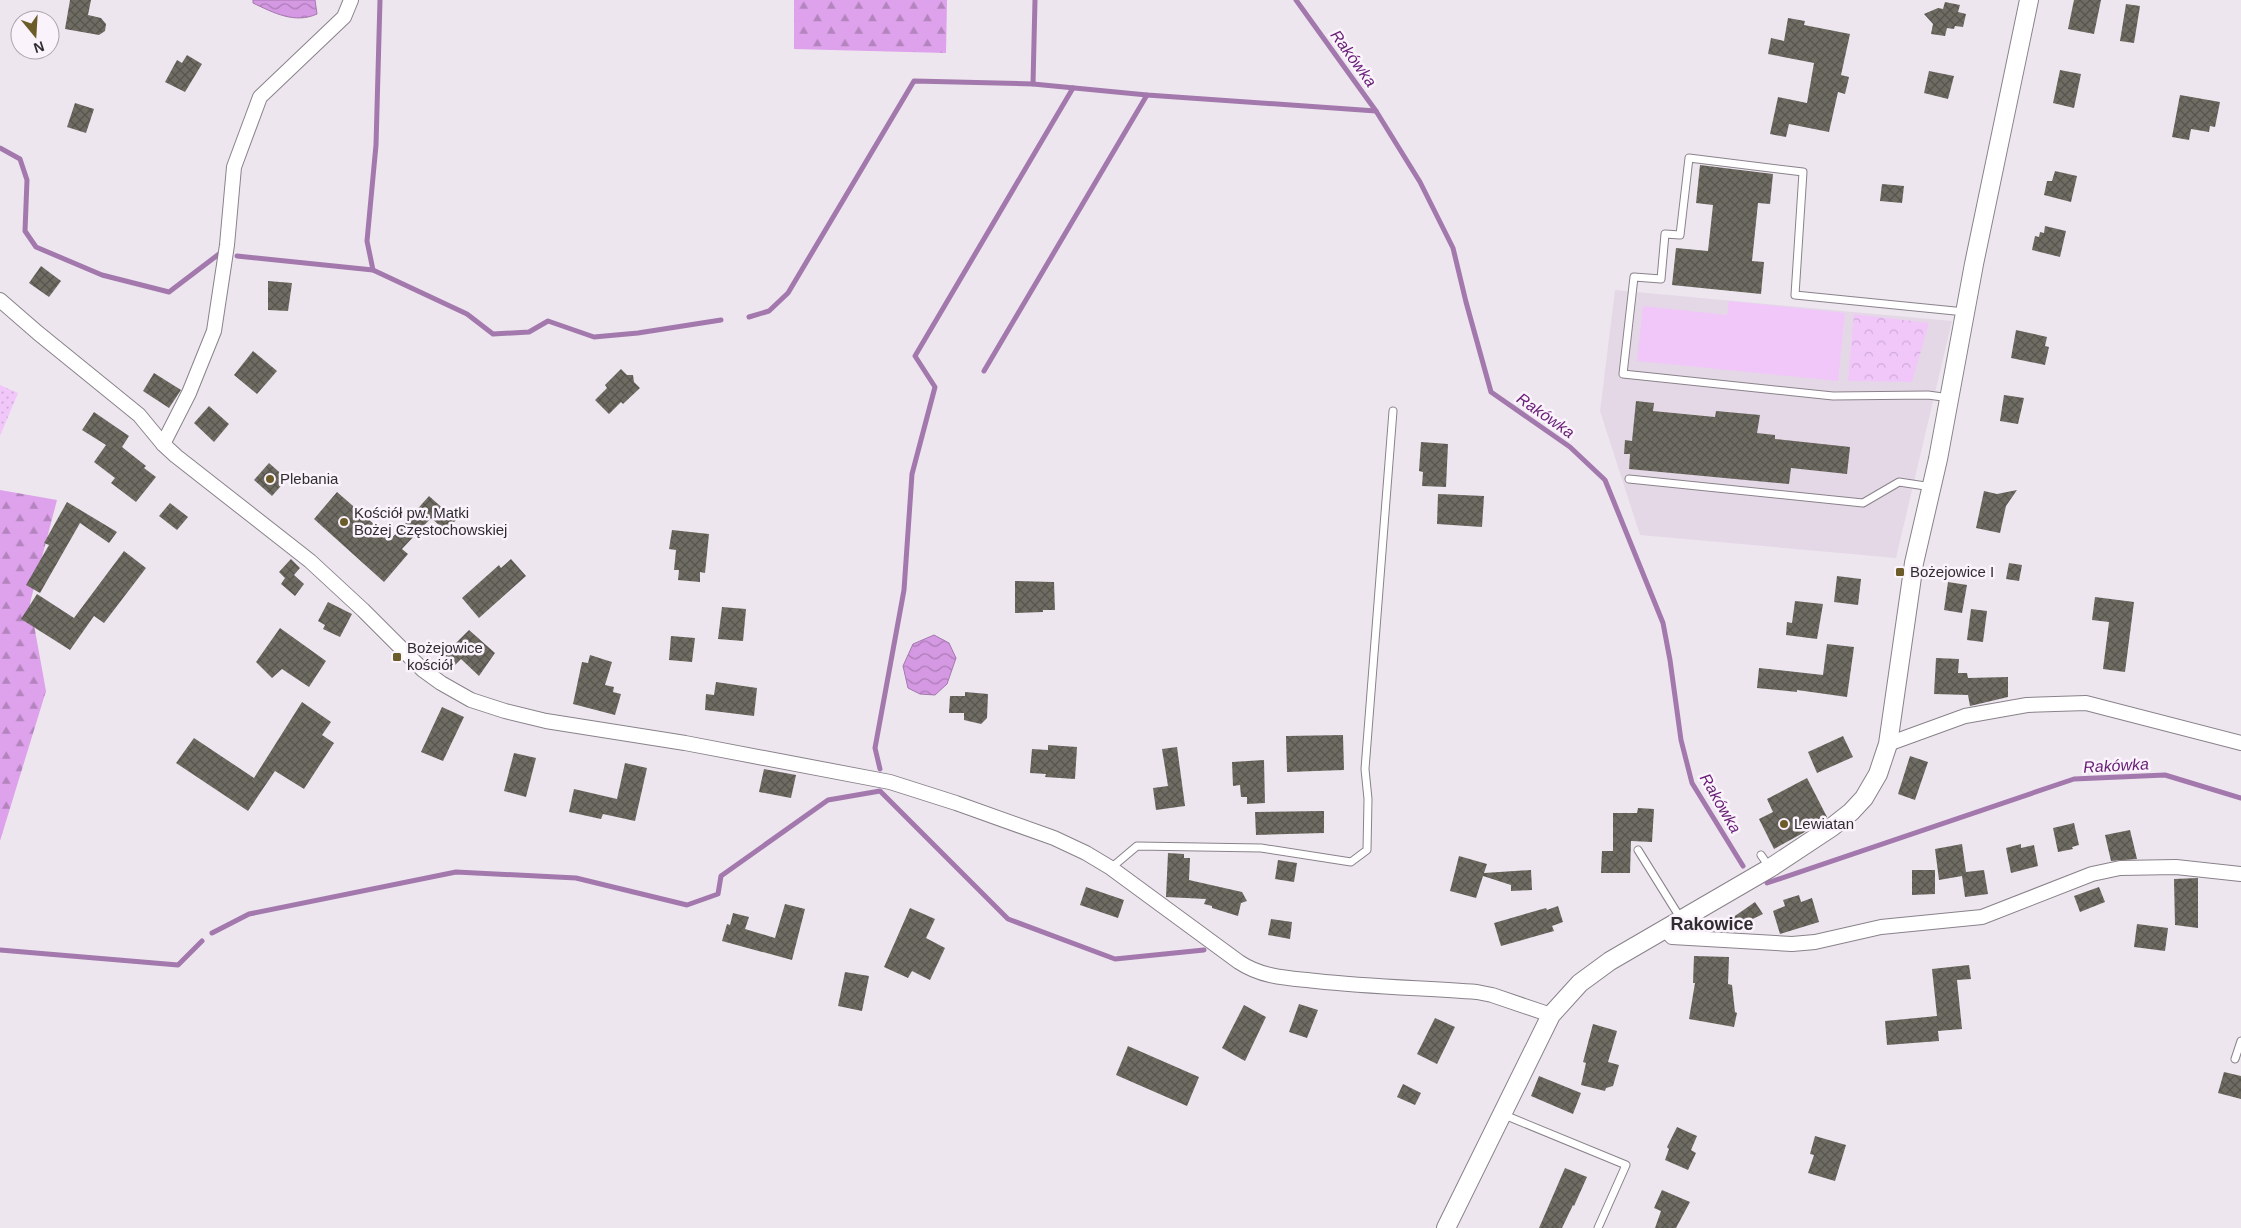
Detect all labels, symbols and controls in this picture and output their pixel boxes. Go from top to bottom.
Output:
north arrow [10,10,60,60]
water label: Rakówka [1327,27,1380,90]
text: N [32,38,46,57]
water label: Rakówka [1514,390,1578,441]
place label: Plebania [280,470,339,487]
marker: Plebania [264,473,276,485]
place label: Kościół pw. Matki Bożej Częstochowskiej [354,504,507,538]
marker: Kościół pw. Matki Bożej Częstochowskiej [338,516,350,528]
place label: Bożejowice I [1910,563,1994,580]
marker: Bożejowice I [1894,566,1906,578]
place label: Bożejowice kościół [407,639,483,673]
marker: Bożejowice kościół [391,651,403,663]
water label: Rakówka [2083,755,2149,776]
water label: Rakówka [1697,771,1744,836]
place label: Lewiatan [1794,815,1854,832]
marker: Lewiatan [1778,818,1790,830]
district label: Rakowice [1670,914,1754,934]

